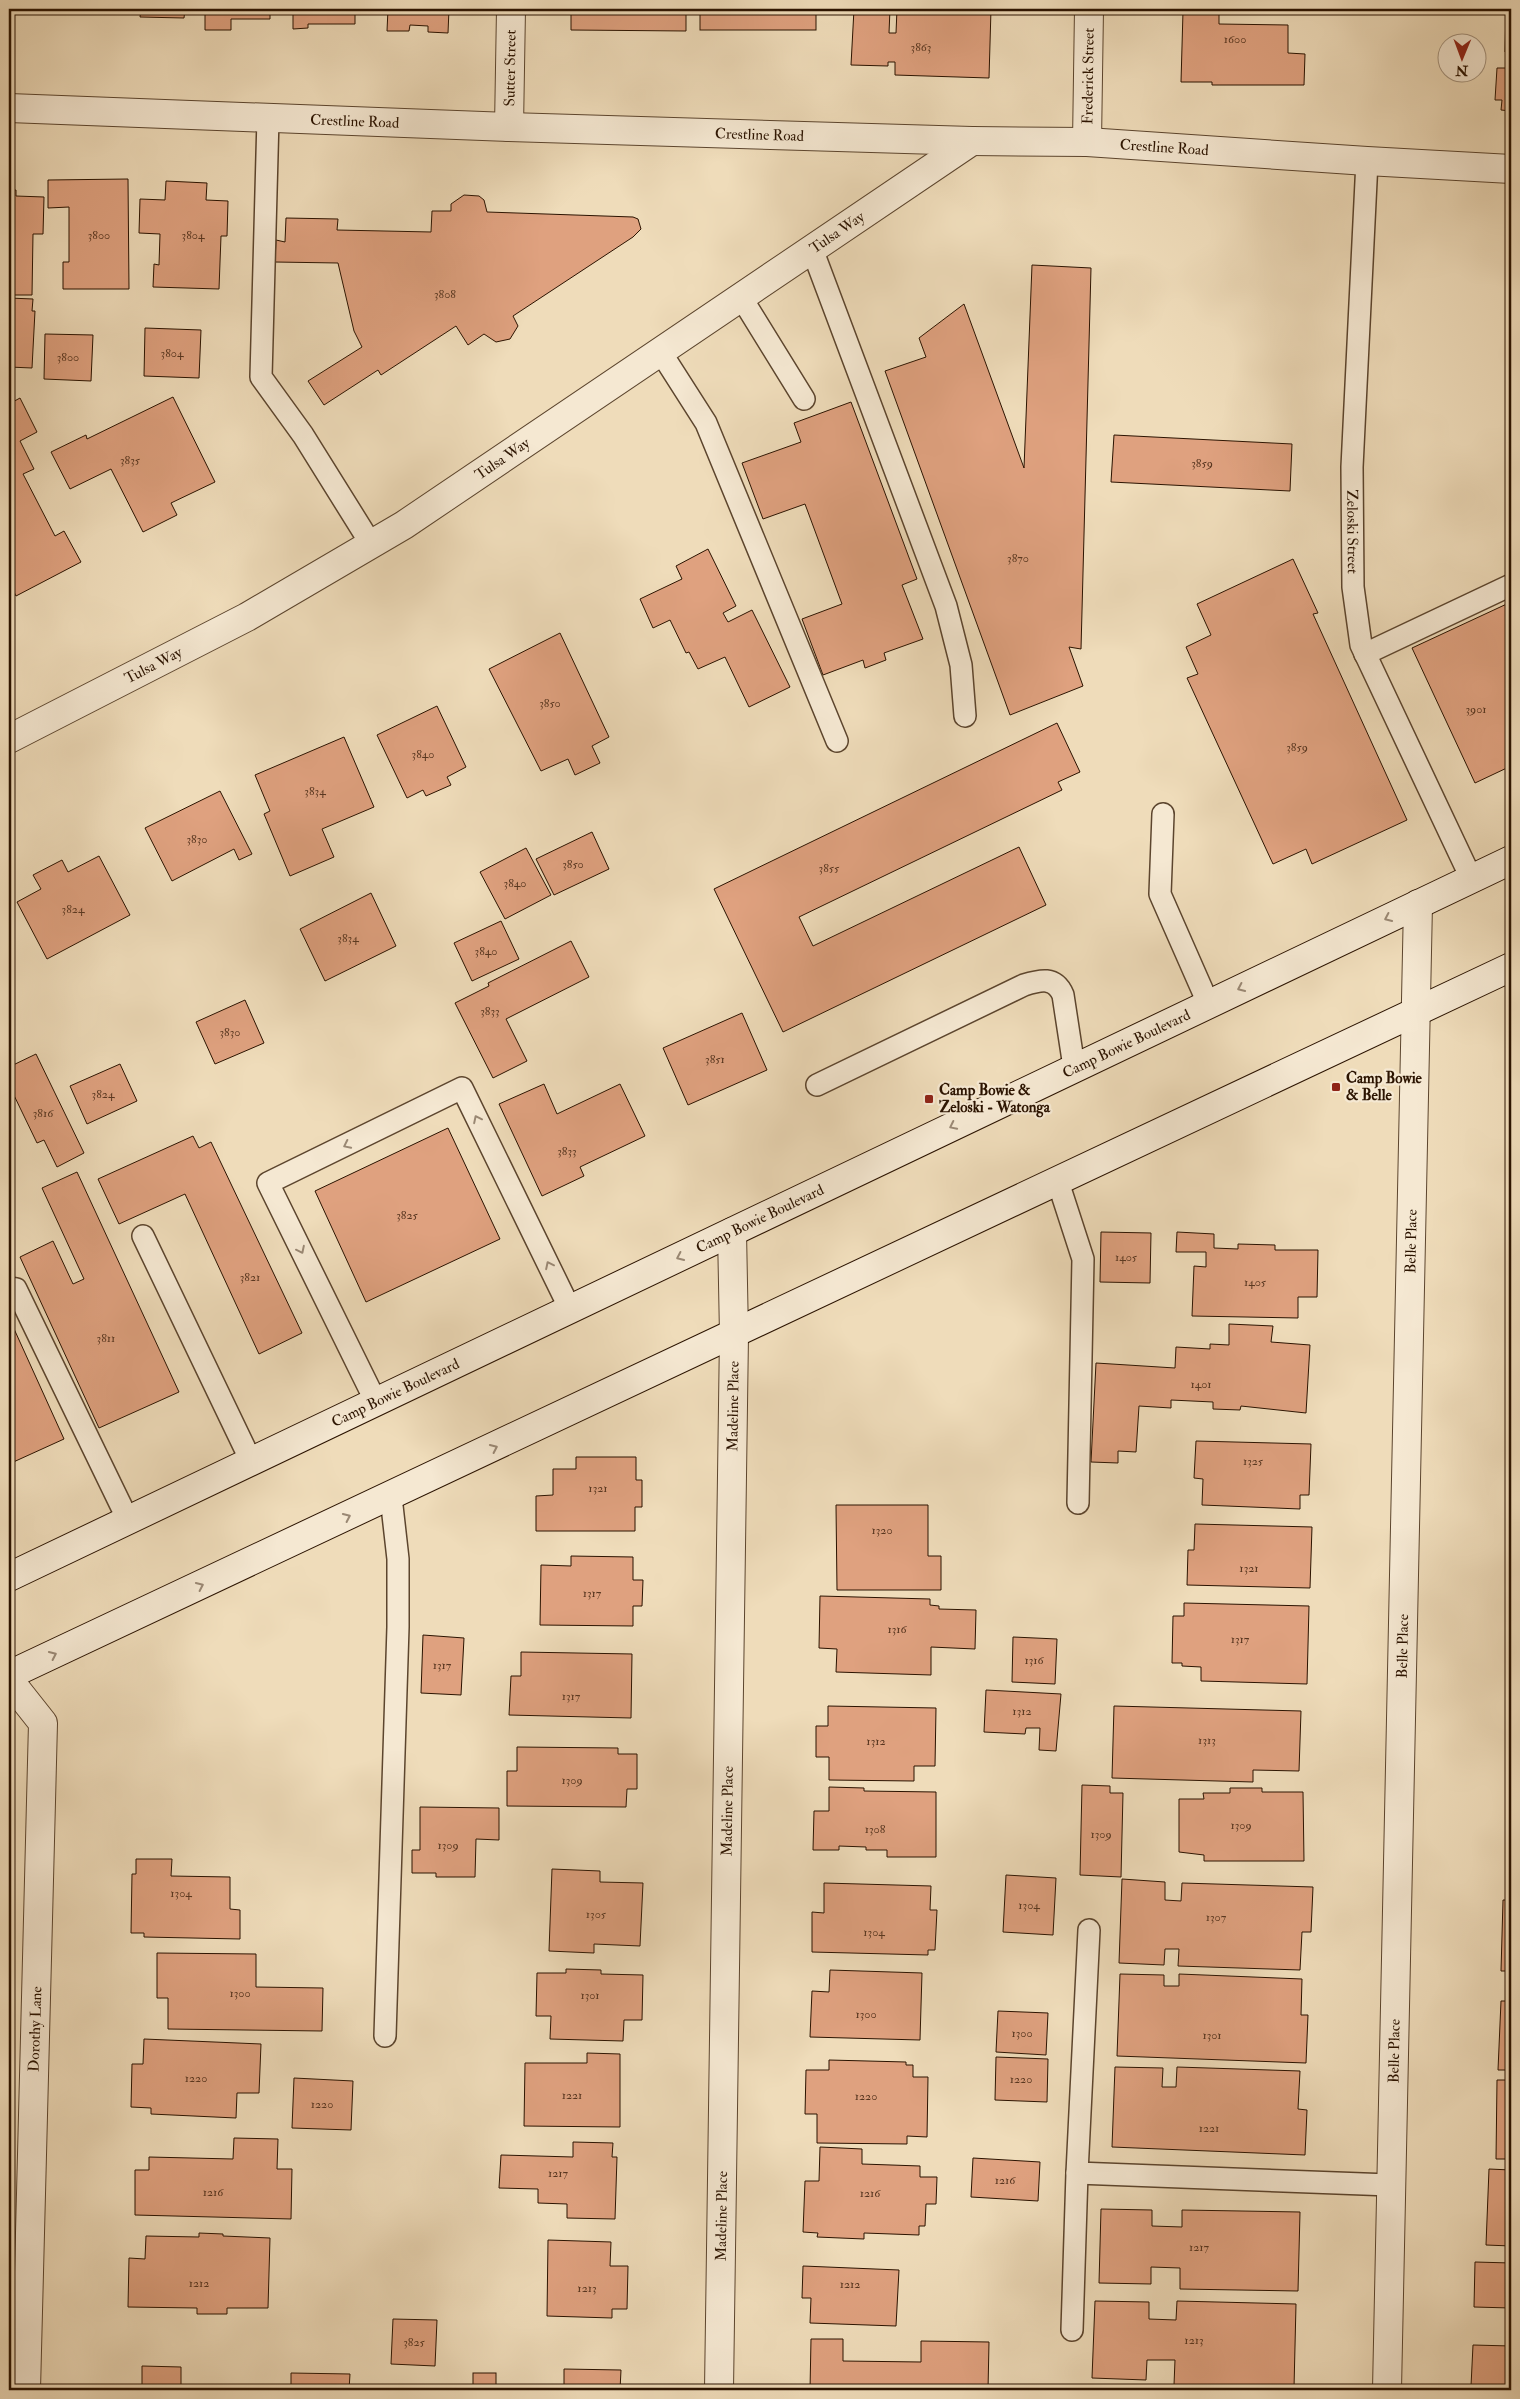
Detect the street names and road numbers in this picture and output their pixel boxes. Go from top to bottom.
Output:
street label: Frederick Street [1078,27,1099,124]
street label: Sutter Street [500,29,521,107]
street label: Crestline Road [310,110,400,133]
street label: Crestline Road [715,124,805,146]
street label: Crestline Road [1119,135,1210,160]
street label: Tulsa Way [806,207,869,258]
street label: Tulsa Way [471,433,534,484]
street label: Zeloski Street [1342,489,1362,574]
street label: Tulsa Way [121,643,186,688]
street label: Camp Bowie Boulevard [1059,1005,1194,1083]
street label: Camp Bowie Boulevard [693,1180,828,1258]
street label: Belle Place [1401,1209,1422,1274]
street label: Camp Bowie Boulevard [328,1354,463,1432]
street label: Madeline Place [723,1361,744,1451]
street label: Belle Place [1393,1614,1413,1679]
street label: Madeline Place [718,1766,738,1856]
street label: Dorothy Lane [25,1986,46,2072]
street label: Belle Place [1384,2019,1405,2083]
street label: Madeline Place [712,2171,732,2261]

